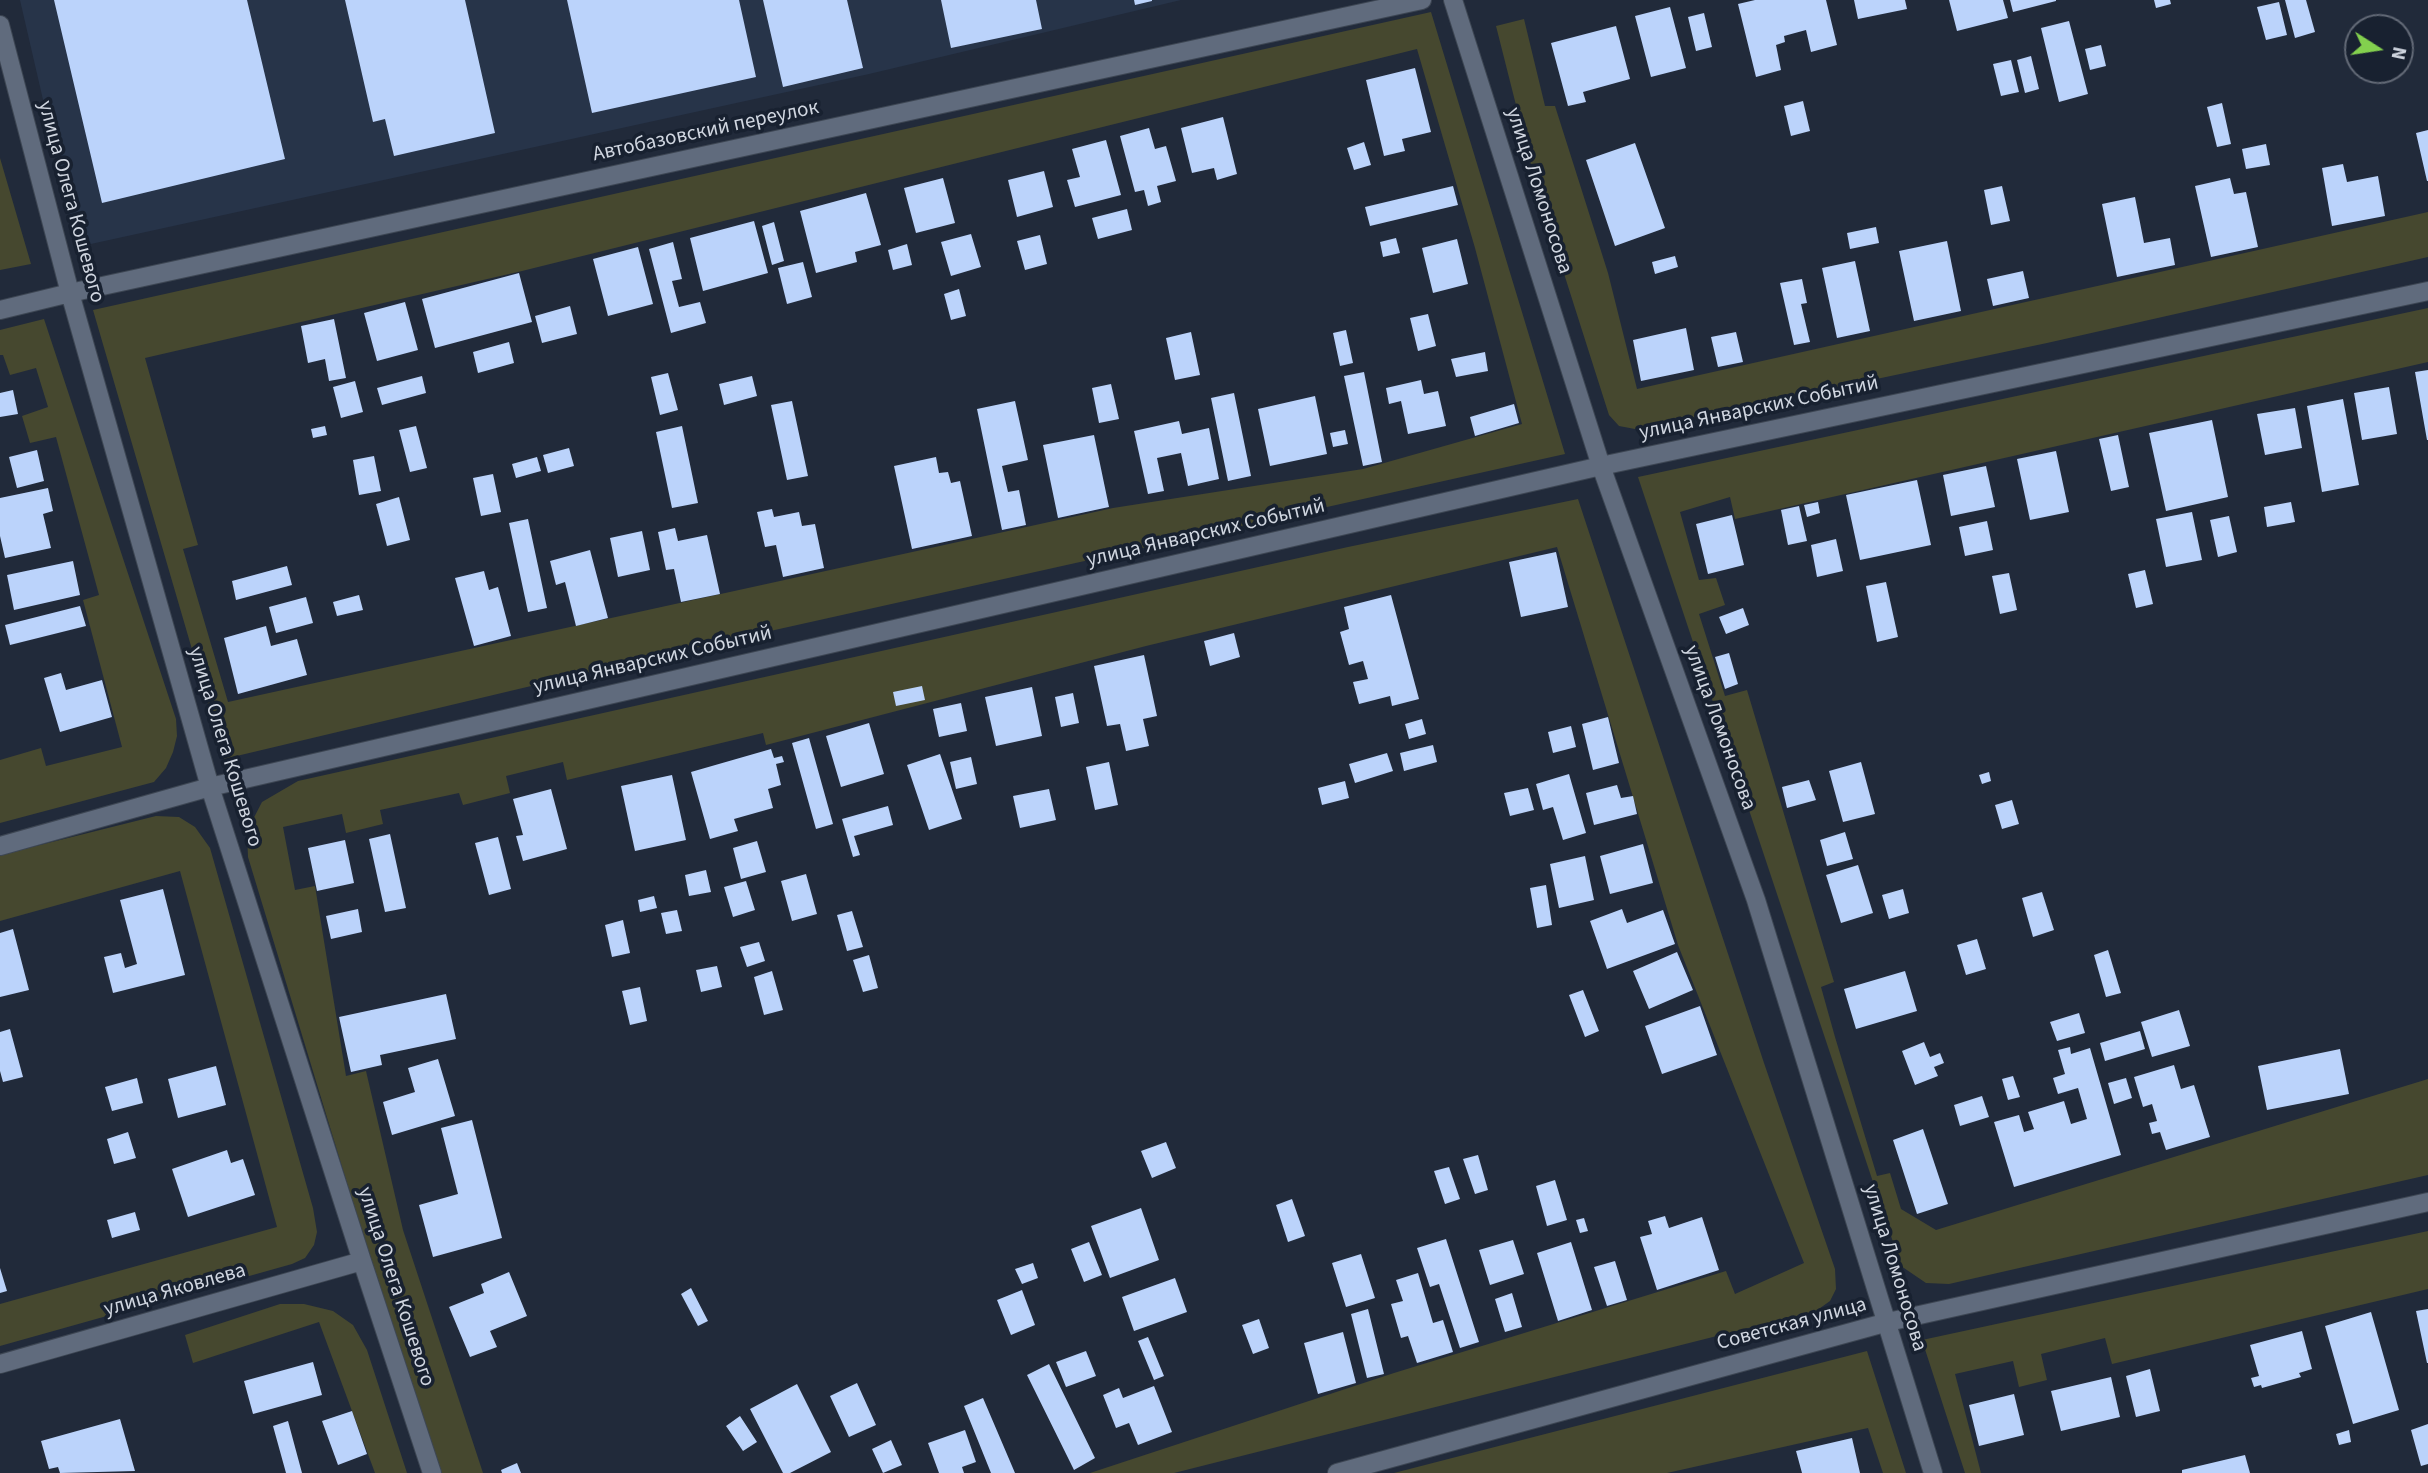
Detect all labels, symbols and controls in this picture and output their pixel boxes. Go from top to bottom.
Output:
north arrow [2344,14,2414,84]
text: N [2384,44,2413,62]
street label: Автобазовский переулок [591,96,821,168]
street label: улица Олега Кошевого [31,98,109,306]
street label: улица Ломоносова [1499,105,1577,277]
street label: улица Январских Событий [1637,371,1881,447]
street label: улица Январских Событий [1084,494,1328,574]
street label: улица Январских Событий [531,621,775,701]
street label: улица Ломоносова [1677,642,1761,814]
street label: улица Олега Кошевого [182,644,266,850]
street label: улица Ломоносова [1857,1181,1931,1355]
street label: улица Олега Кошевого [351,1184,439,1390]
street label: улица Яковлева [101,1259,249,1323]
street label: Советская улица [1714,1293,1870,1357]

